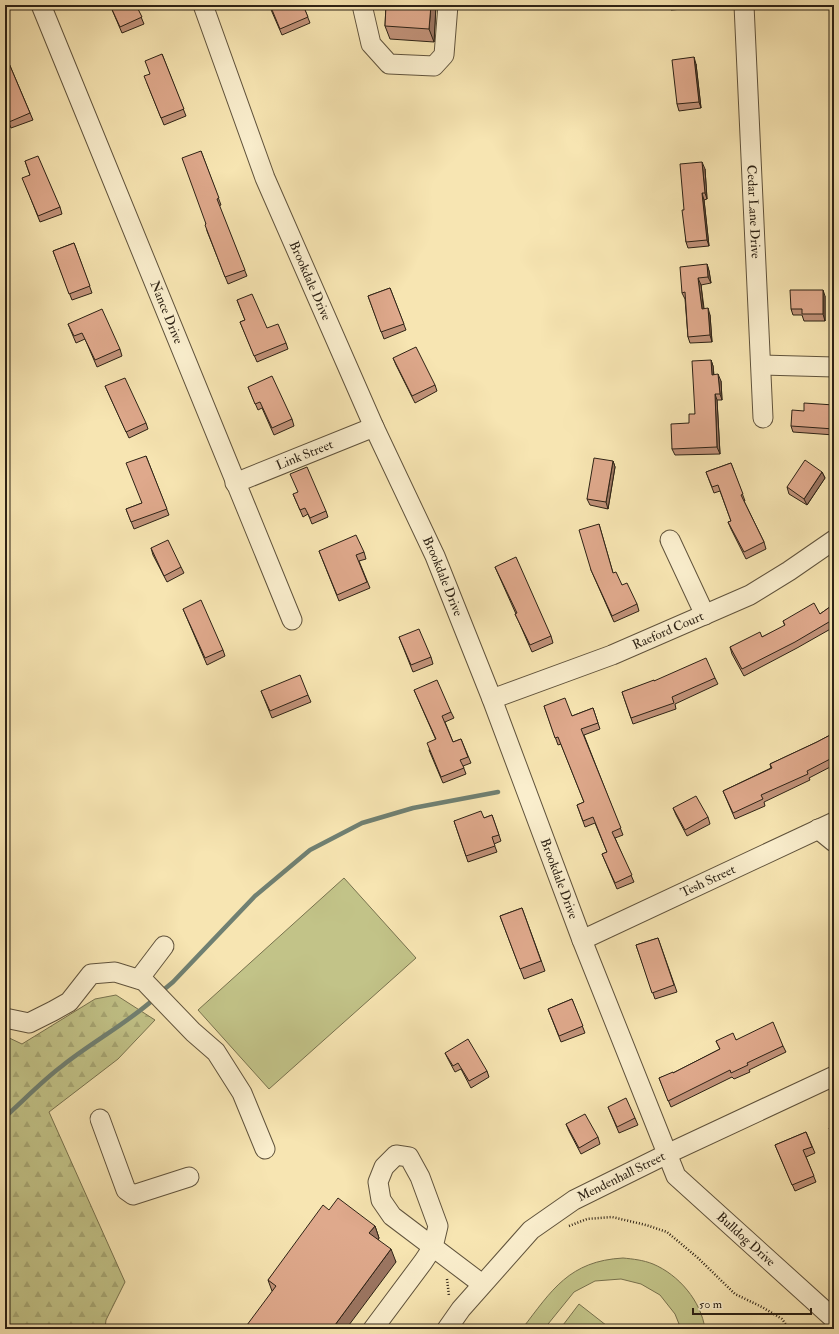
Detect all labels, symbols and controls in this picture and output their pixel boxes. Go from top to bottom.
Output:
street label: Cedar Lane Drive [743,165,764,260]
street label: Brookdale Drive [286,239,335,323]
street label: Nance Drive [146,279,187,347]
street label: Link Street [274,436,335,474]
street label: Brookdale Drive [419,534,466,619]
street label: Raeford Court [630,608,706,653]
street label: Brookdale Drive [537,836,582,922]
street label: Tesh Street [678,861,738,901]
street label: Mendenhall Street [575,1148,668,1205]
street label: Bulldog Drive [713,1209,779,1270]
scale bar [693,1290,811,1316]
text: 50 m [699,1297,723,1312]

